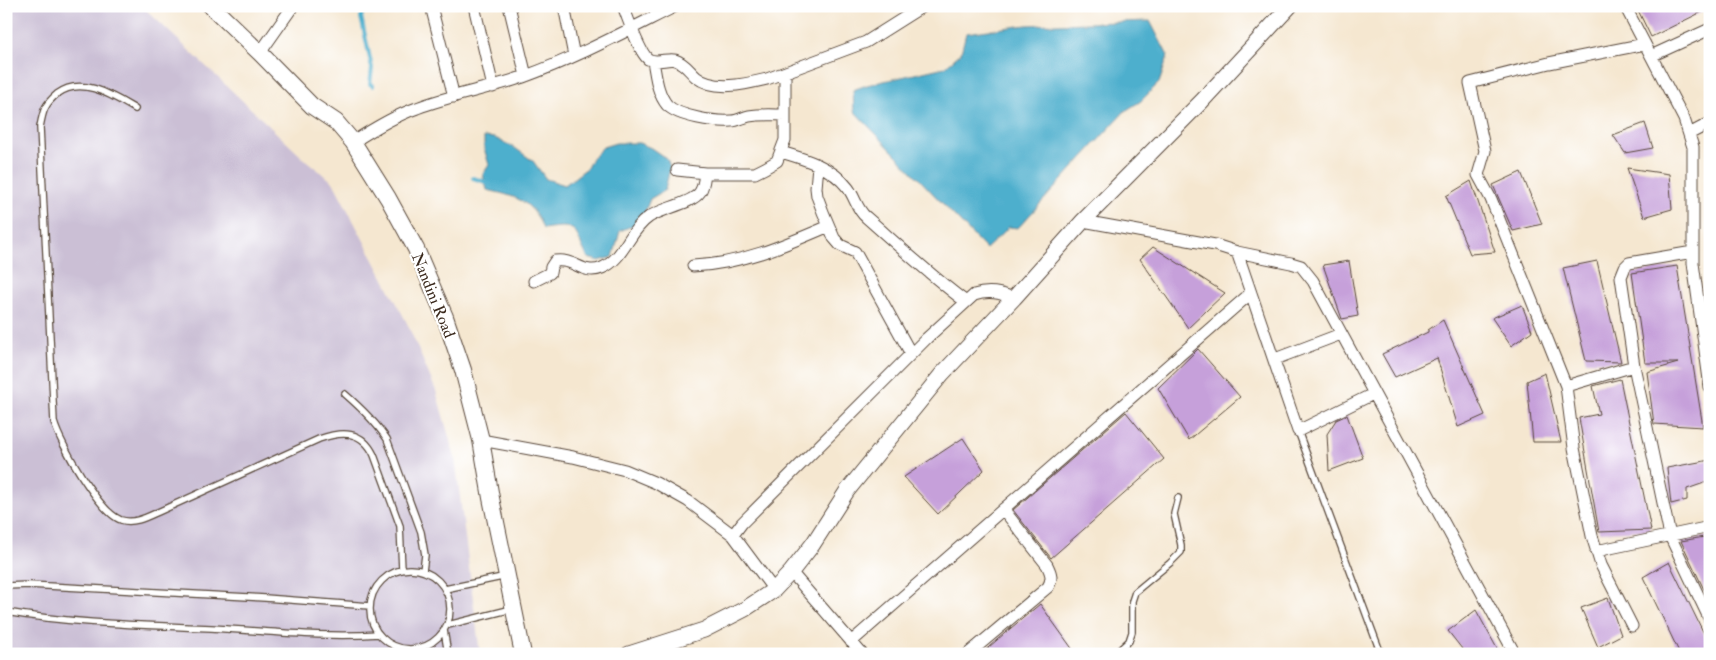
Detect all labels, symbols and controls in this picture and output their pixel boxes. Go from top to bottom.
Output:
street label: Nandini Road [407,250,459,341]

